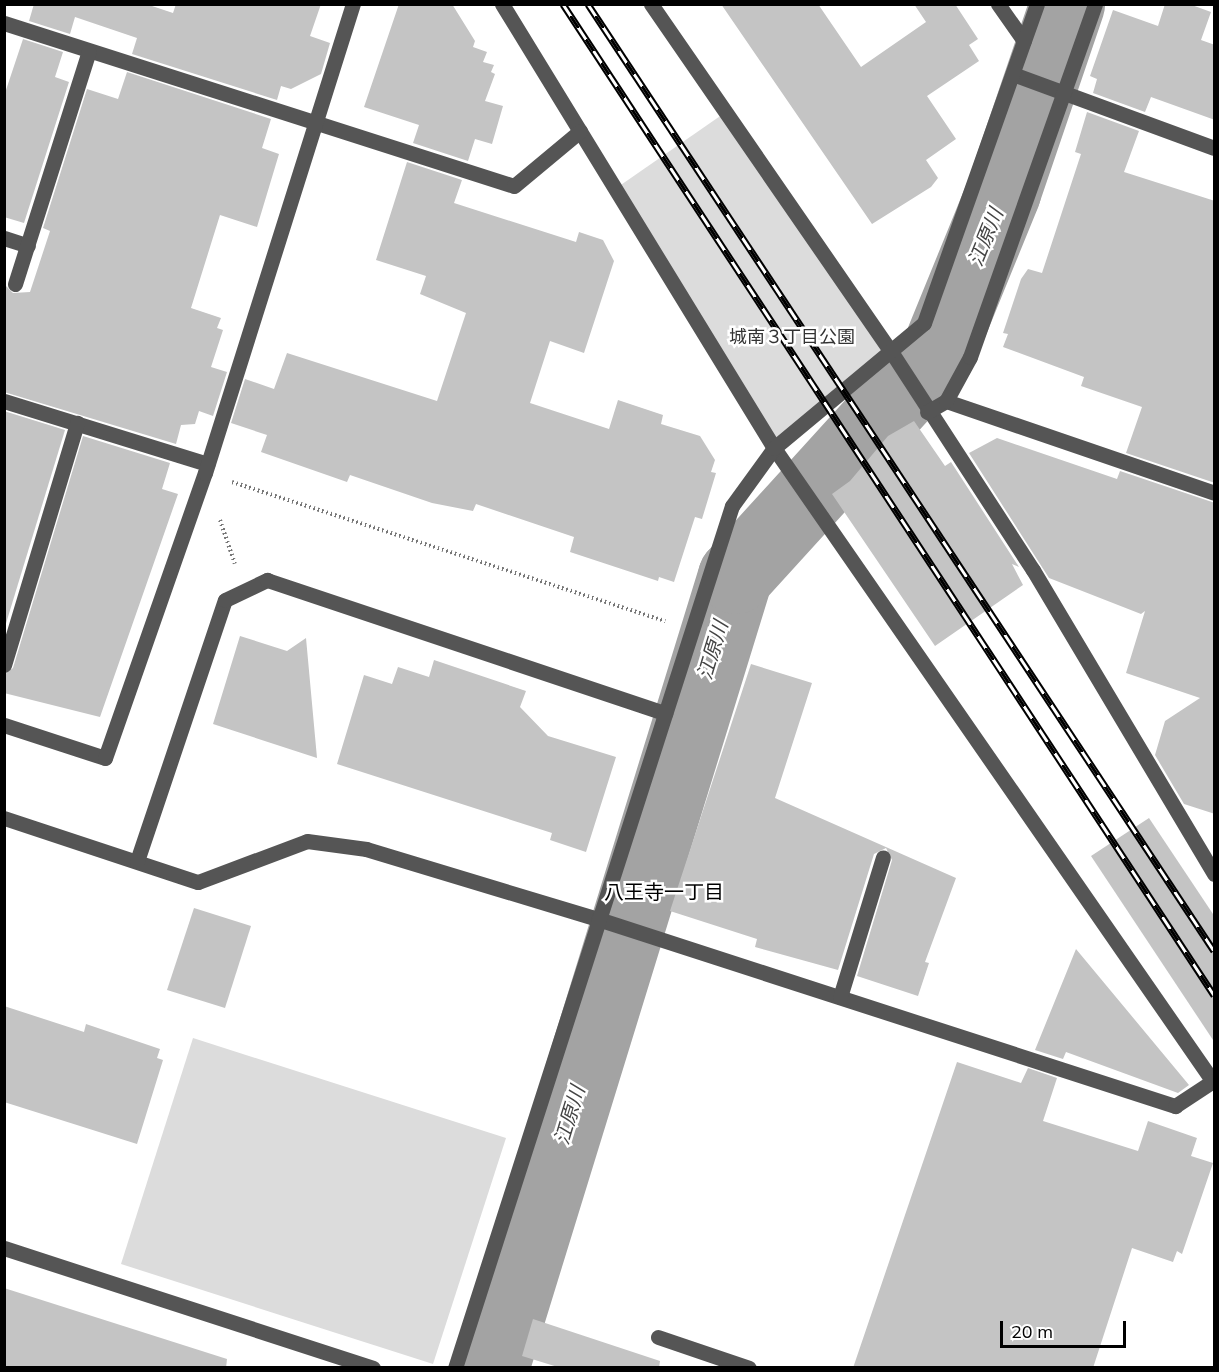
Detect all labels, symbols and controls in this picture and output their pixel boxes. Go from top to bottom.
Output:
water label: 江原川 [963,205,1007,269]
park label: 城南３丁目公園 [729,326,855,348]
water label: 江原川 [692,618,732,682]
district label: 八王寺一丁目 [604,879,724,903]
water label: 江原川 [549,1083,589,1147]
scale bar [1003,1309,1129,1347]
text: 20 m [1011,1320,1053,1343]

